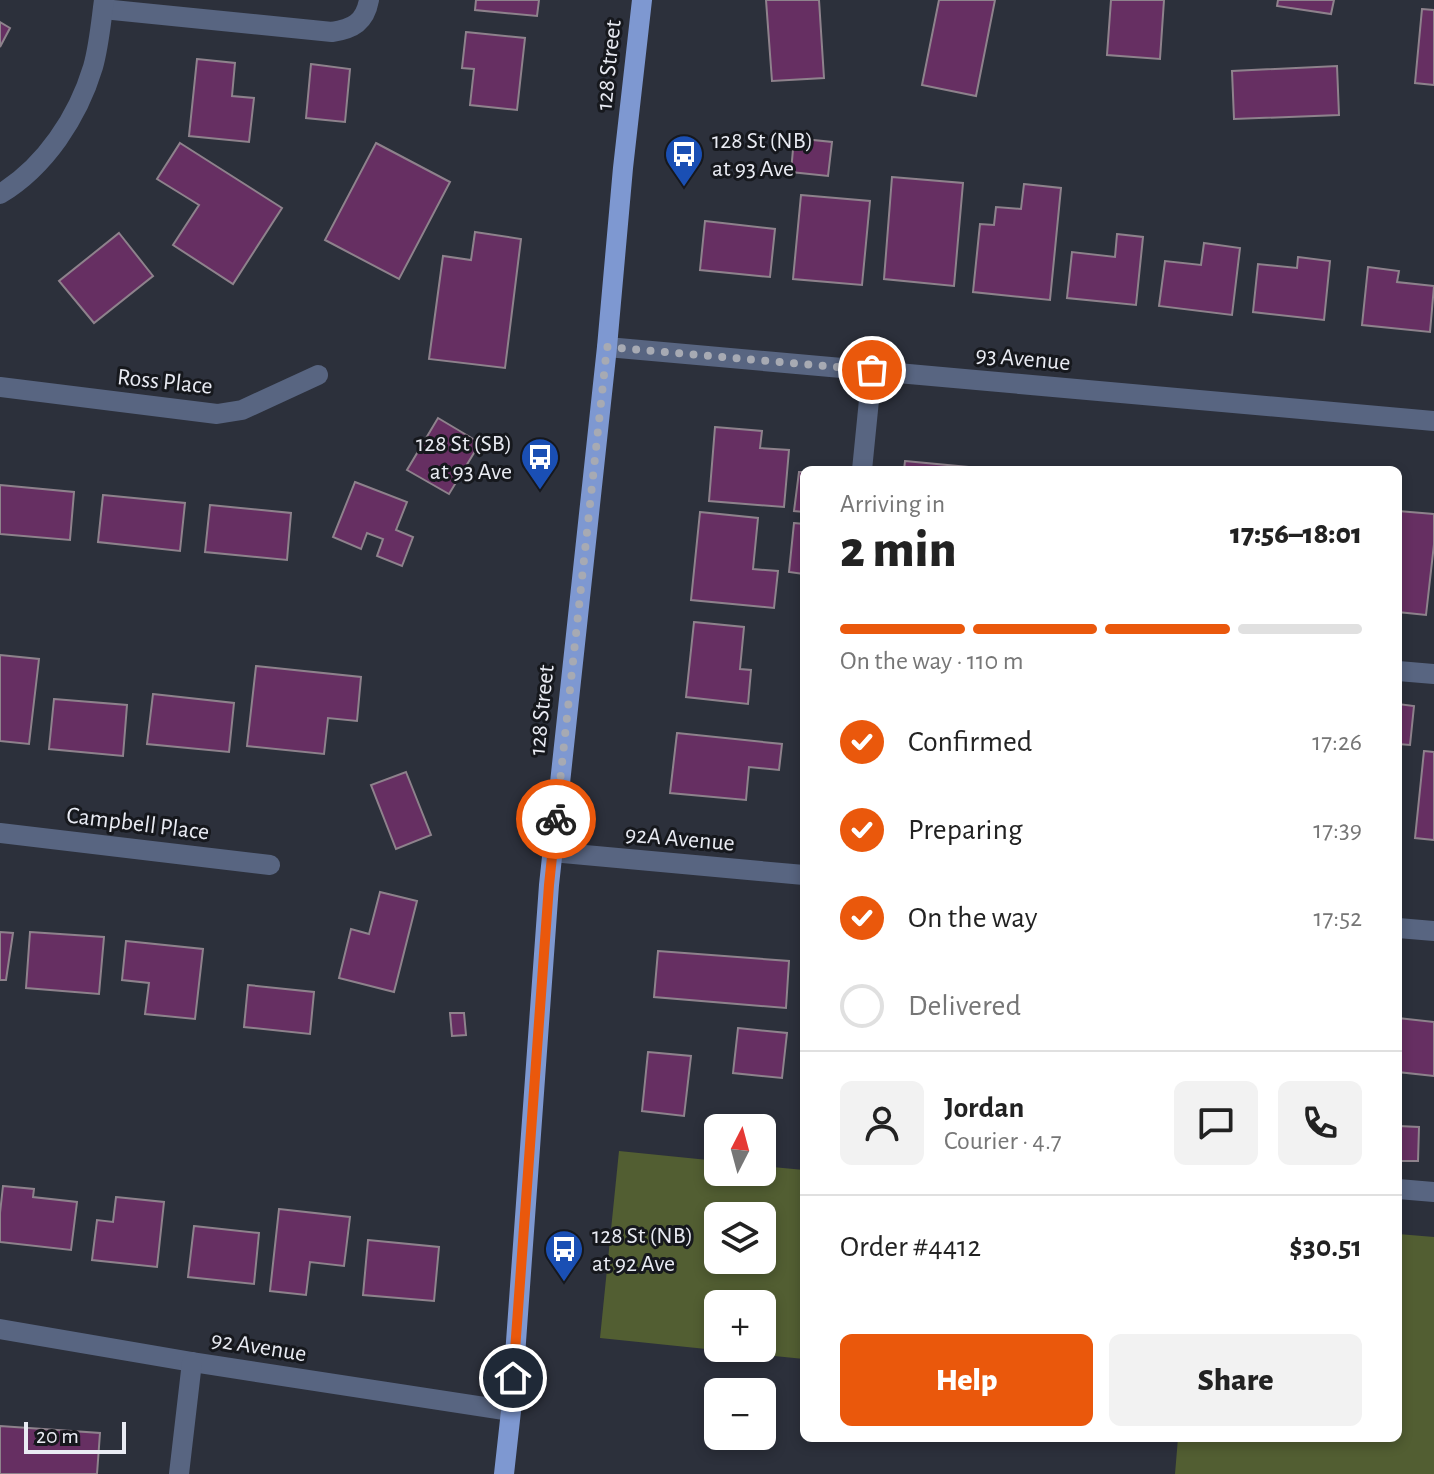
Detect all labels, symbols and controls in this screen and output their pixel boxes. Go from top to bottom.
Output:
street label: 128 Street [592,18,626,112]
place label: 128 St (NB) at 93 Ave [712,129,813,181]
bus stop icon: 128 St (NB) at 93 Ave [663,133,705,188]
pin [838,336,906,404]
street label: 93 Avenue [975,343,1071,375]
icon: bag [850,348,894,392]
street label: Ross Place [116,365,214,399]
place label: 128 St (SB) at 93 Ave [416,432,512,484]
bus stop icon: 128 St (SB) at 93 Ave [519,436,561,491]
text: Arriving in [840,491,945,517]
text: 17:56–18:01 [1230,519,1362,549]
text: 2 min [840,524,956,576]
text: On the way · 110 m [840,648,1023,674]
street label: 128 Street [525,663,559,757]
icon: check [840,720,884,764]
text: Confirmed [908,727,1032,757]
text: 17:26 [1312,729,1362,755]
courier [516,779,596,859]
icon: bike [534,797,578,841]
street label: Campbell Place [65,803,211,845]
icon: check [840,808,884,852]
text: Preparing [908,815,1023,845]
text: 17:39 [1313,817,1362,843]
street label: 92A Avenue [624,822,736,856]
icon: check [840,896,884,940]
text: On the way [908,903,1037,933]
text: 17:52 [1314,905,1362,931]
text: Delivered [908,991,1021,1021]
button: person [840,1081,924,1165]
button: chat [1174,1081,1258,1165]
button: phone [1278,1081,1362,1165]
text: Jordan [944,1093,1024,1123]
north arrow [704,1114,776,1186]
map controls [704,1114,776,1450]
text: Courier · 4.7 [944,1128,1062,1154]
button: layers [704,1202,776,1274]
place label: 128 St (NB) at 92 Ave [592,1224,693,1276]
bus stop icon: 128 St (NB) at 92 Ave [543,1228,585,1283]
text: Order #4412 [840,1232,981,1262]
text: $30.51 [1289,1232,1362,1262]
button: + [704,1290,776,1362]
street label: 92 Avenue [209,1328,308,1366]
button: Help [840,1334,1093,1426]
button: Share [1109,1334,1362,1426]
pin [479,1344,547,1412]
icon: home [491,1356,535,1400]
button: − [704,1378,776,1450]
scale bar [24,1418,126,1454]
text: 20 m [36,1425,79,1447]

